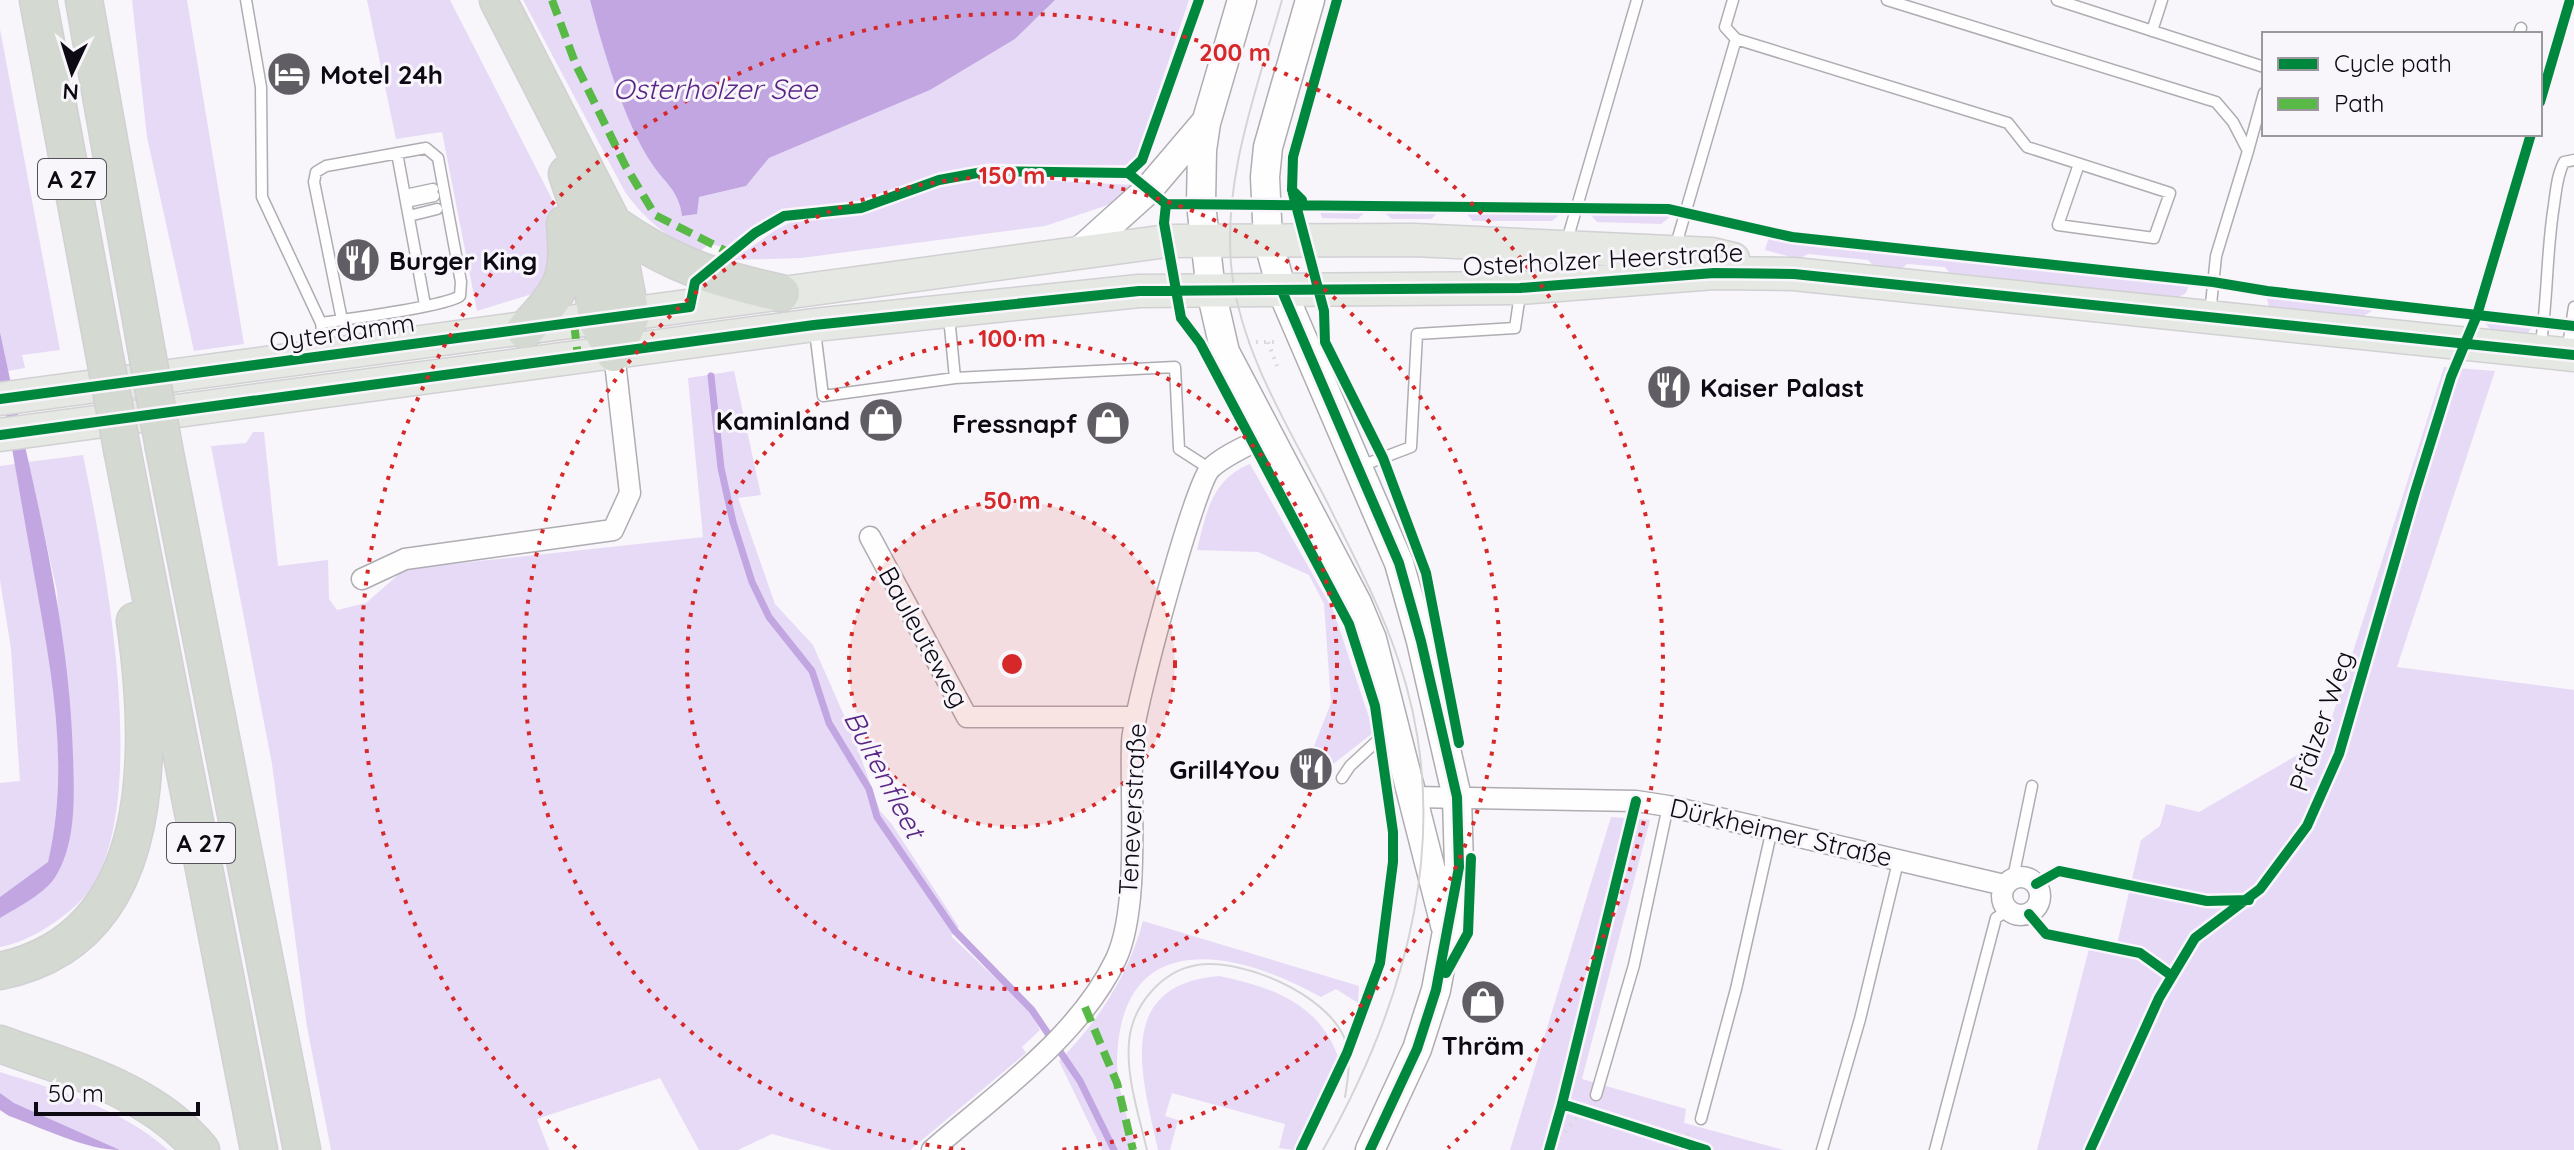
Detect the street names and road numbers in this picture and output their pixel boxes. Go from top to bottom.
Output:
road number: A 27 [38,159,106,199]
street label: Osterholzer Heerstraße [1462,235,1744,283]
street label: Oyterdamm [267,305,417,359]
street label: Bauleuteweg [872,561,976,713]
street label: Pfälzer Weg [2282,646,2360,796]
street label: Teneverstraße [1111,722,1153,896]
street label: Dürkheimer Straße [1667,790,1895,874]
road number: A 27 [167,823,235,863]

